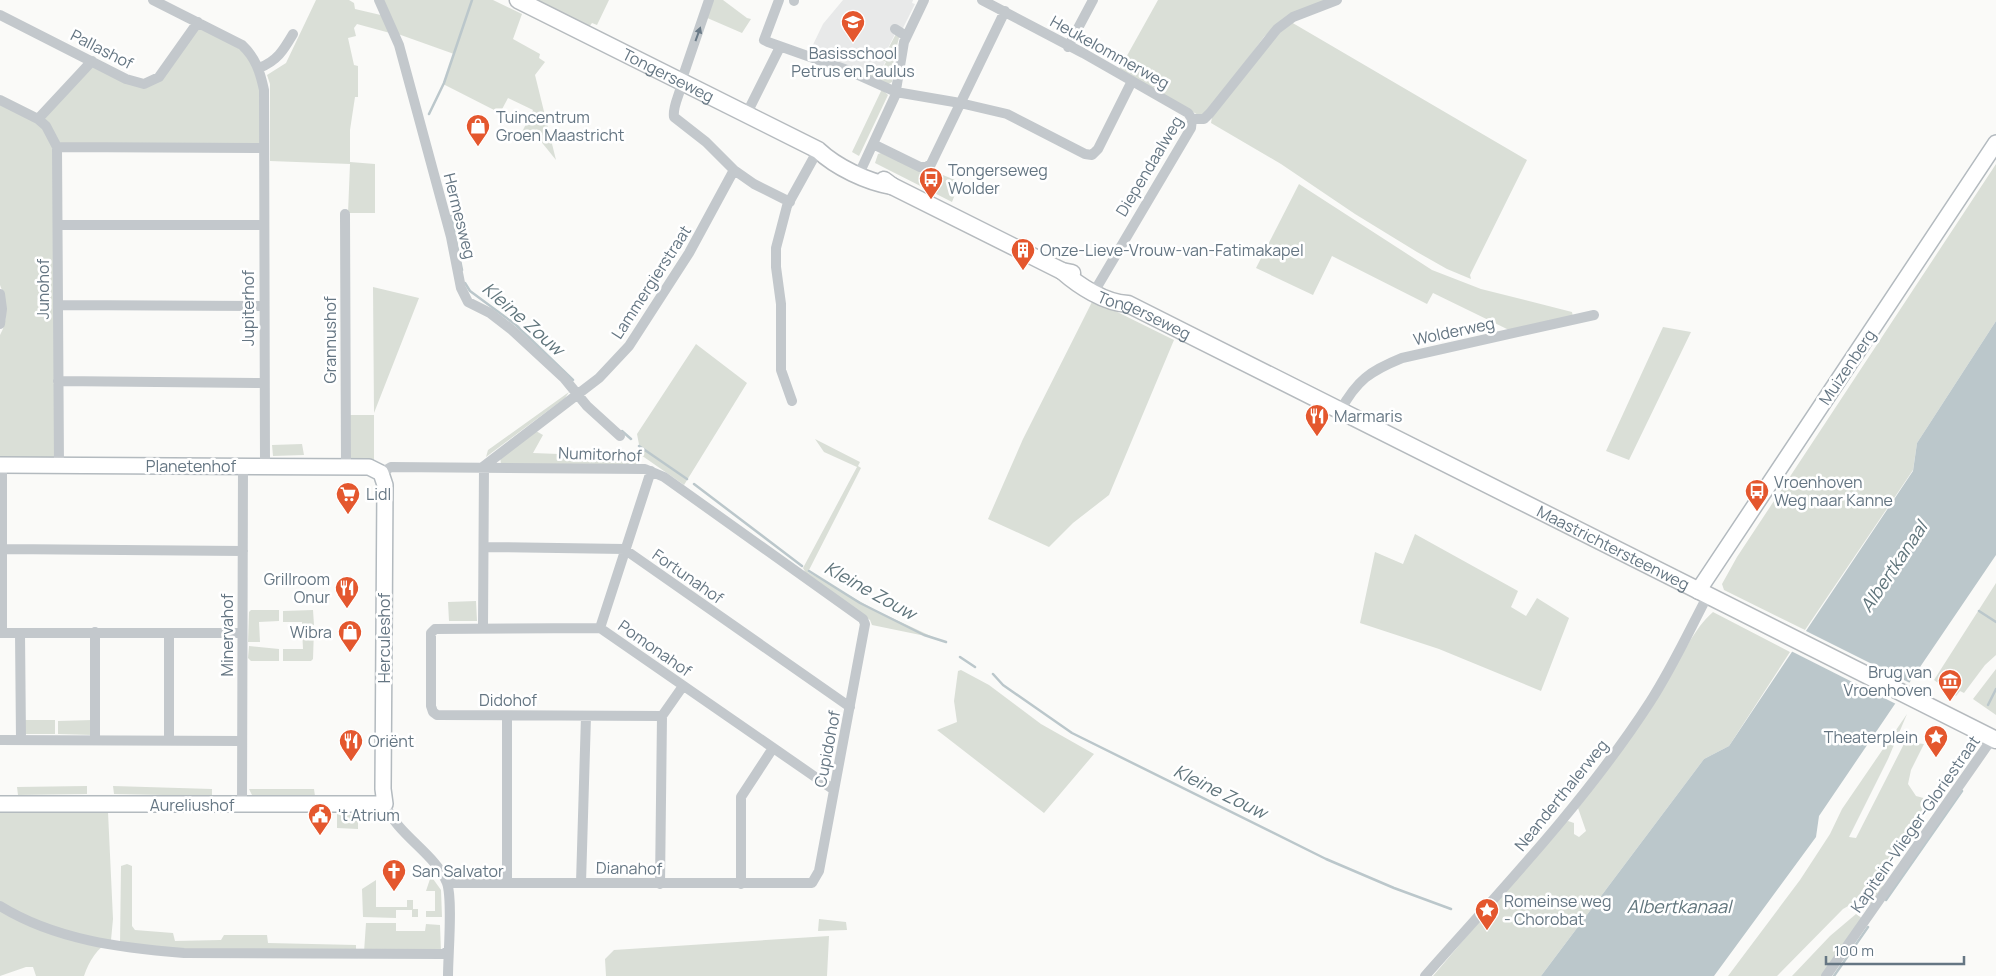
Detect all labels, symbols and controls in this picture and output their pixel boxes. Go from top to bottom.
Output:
school or university icon: Basisschool Petrus en Paulus [840,9,866,43]
street label: Heukelommerweg [1046,10,1174,94]
street label: Pallashof [67,24,137,74]
one-way arrow [695,26,702,41]
place label: Basisschool Petrus en Paulus [791,42,915,82]
street label: Tongerseweg [619,43,718,107]
place label: Tuincentrum Groen Maastricht [496,106,624,146]
street label: Diependaalweg [1110,112,1188,220]
shop icon: Tuincentrum Groen Maastricht [465,113,491,147]
place label: Tongerseweg Wolder [948,159,1048,199]
bus stop icon: Tongerseweg Wolder [918,166,944,200]
street label: Hermesweg [439,171,481,261]
street label: Lammergierstraat [606,221,696,343]
building icon: Onze-Lieve-Vrouw-van-Fatimakapel [1010,237,1036,271]
place label: Onze-Lieve-Vrouw-van-Fatimakapel [1040,239,1304,261]
street label: Junohof [32,258,54,319]
street label: Jupiterhof [237,270,259,346]
water label: Kleine Zouw [478,276,571,362]
street label: Tongerseweg [1094,286,1195,345]
street label: Grannushof [319,296,341,384]
street label: Wolderweg [1411,312,1497,350]
street label: Muizenberg [1814,325,1880,409]
restaurant icon: Marmaris [1304,403,1330,437]
place label: Marmaris [1334,405,1402,427]
street label: Numitorhof [558,442,643,466]
street label: Planetenhof [146,455,237,477]
place label: Vroenhoven Weg naar Kanne [1774,471,1893,511]
bus stop icon: Vroenhoven Weg naar Kanne [1744,478,1770,512]
supermarket icon: Lidl [335,481,361,515]
place label: Lidl [366,483,391,505]
street label: Maastrichtersteenweg [1533,500,1693,595]
water label: Albertkanaal [1854,514,1934,616]
street label: Fortunahof [648,543,728,609]
water label: Kleine Zouw [821,555,922,626]
place label: Grillroom Onur [264,568,330,608]
restaurant icon: Grillroom Onur [334,575,360,609]
street label: Herculeshof [373,592,395,683]
street label: Minervahof [216,593,238,676]
street label: Pomonahof [614,615,696,682]
shop icon: Wibra [337,619,363,653]
place label: Wibra [290,621,332,643]
place label: Brug van Vroenhoven [1844,661,1932,701]
museum icon: Brug van Vroenhoven [1937,668,1963,702]
street label: Didohof [479,689,537,711]
street label: Cupidohof [809,708,845,789]
place icon: Theaterplein [1923,724,1949,758]
place label: Theaterplein [1824,726,1918,748]
restaurant icon: Oriënt [338,728,364,762]
place label: Oriënt [368,730,414,752]
street label: Kapitein-Vlieger-Gloriestraat [1845,731,1985,917]
street label: Neanderthalerweg [1509,735,1613,855]
water label: Kleine Zouw [1170,758,1273,825]
street label: Aureliushof [150,794,235,816]
public building icon: 't Atrium [307,802,333,836]
place label: 't Atrium [338,804,400,826]
street label: Dianahof [596,856,663,880]
church icon: San Salvator [381,858,407,892]
place label: San Salvator [412,860,504,882]
place label: Romeinse weg - Chorobat [1504,890,1611,930]
water label: Albertkanaal [1627,894,1734,918]
place icon: Romeinse weg - Chorobat [1474,897,1500,931]
scale bar [1826,934,1964,966]
text: 100 m [1834,940,1874,961]

